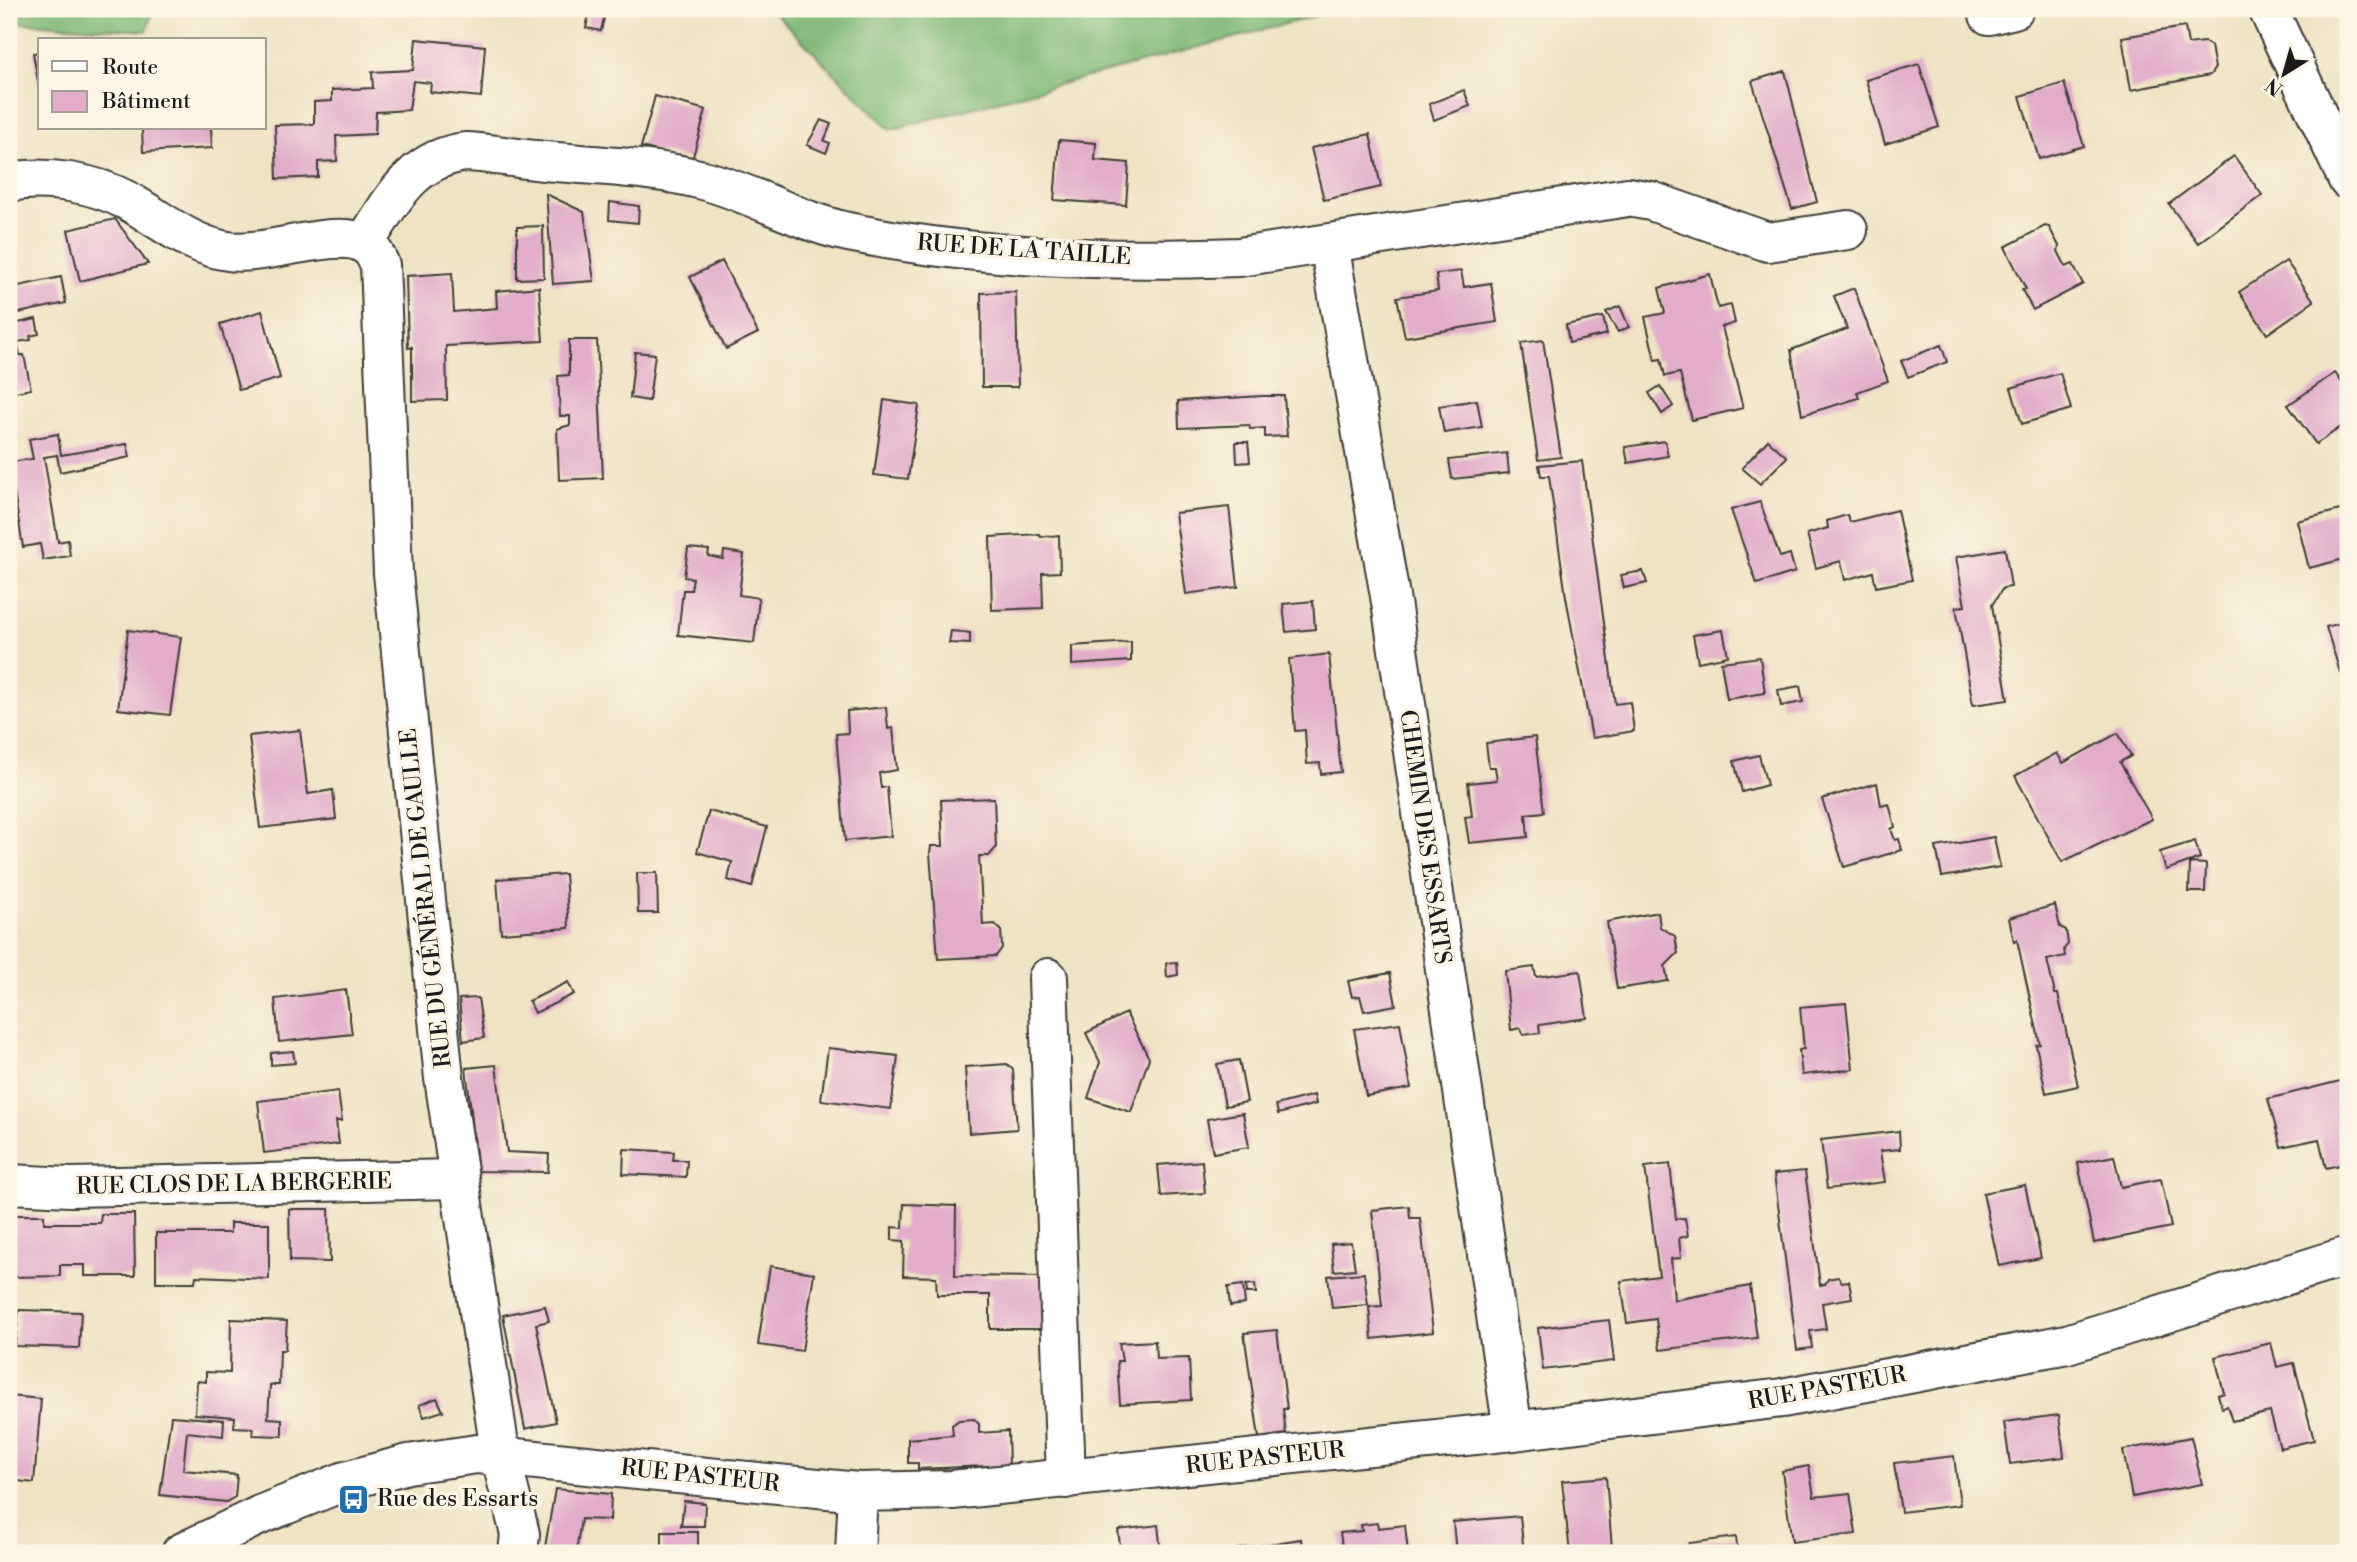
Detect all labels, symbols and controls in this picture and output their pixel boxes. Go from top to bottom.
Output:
legend [38,38,266,130]
north arrow [2248,38,2318,108]
text: Route [102,55,158,81]
text: N [2261,73,2288,101]
text: Bâtiment [101,89,191,115]
street label: RUE DE LA TAILLE [916,229,1132,271]
street label: CHEMIN DES ESSARTS [1393,708,1457,966]
street label: RUE DU GÉNÉRAL DE GAULLE [392,727,458,1070]
street label: RUE CLOS DE LA BERGERIE [76,1167,392,1201]
street label: RUE PASTEUR [1746,1360,1909,1416]
street label: RUE PASTEUR [1184,1436,1347,1480]
street label: RUE PASTEUR [619,1454,782,1498]
bus stop icon: Rue des Essarts [337,1482,371,1516]
place label: Rue des Essarts [377,1485,538,1513]

